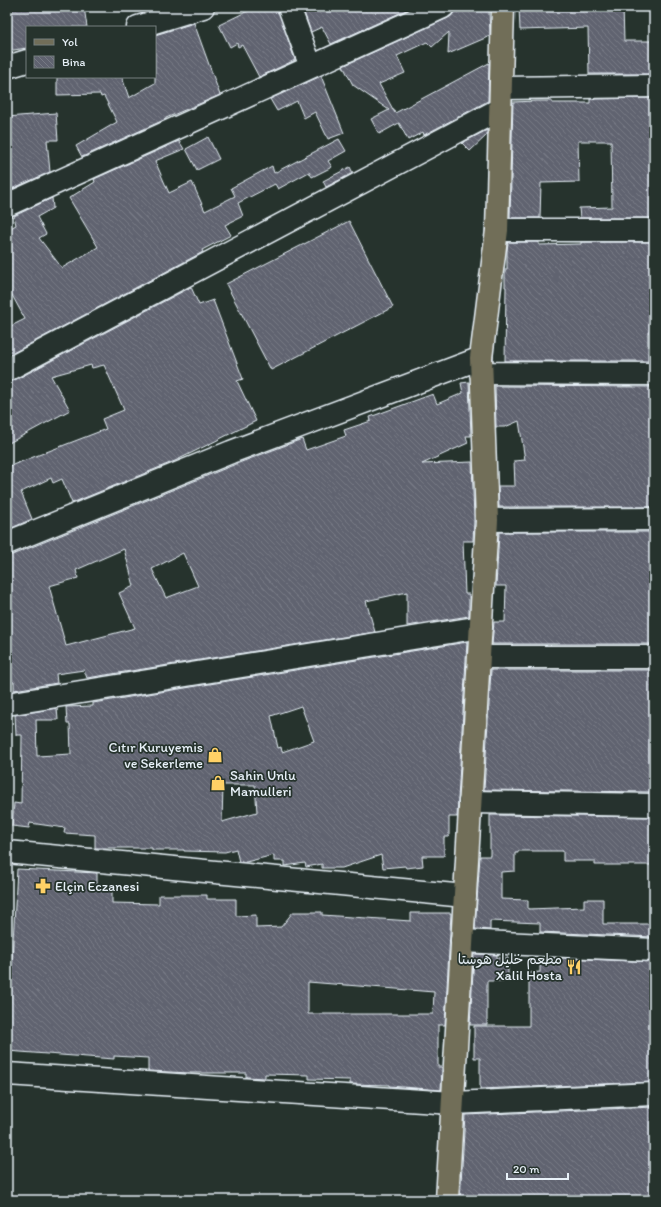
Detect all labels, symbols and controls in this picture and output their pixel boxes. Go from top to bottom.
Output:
legend [26,26,156,78]
text: Yol [62,35,78,49]
text: Bina [62,55,86,69]
place label: Cıtır Kuruyemis ve Sekerleme [109,739,203,772]
shop icon: Cıtır Kuruyemis ve Sekerleme [206,746,224,764]
place label: Sahin Unlu Mamulleri [230,767,296,800]
shop icon: Sahin Unlu Mamulleri [209,774,227,792]
pharmacy icon: Elçin Eczanesi [34,877,52,895]
place label: Elçin Eczanesi [55,878,139,895]
place label: مطعم خليل هوستا Xalil Hosta [458,951,563,984]
restaurant icon: مطعم خليل هوستا Xalil Hosta [565,958,583,976]
scale bar [507,1155,568,1181]
text: 20 m [513,1162,540,1176]

